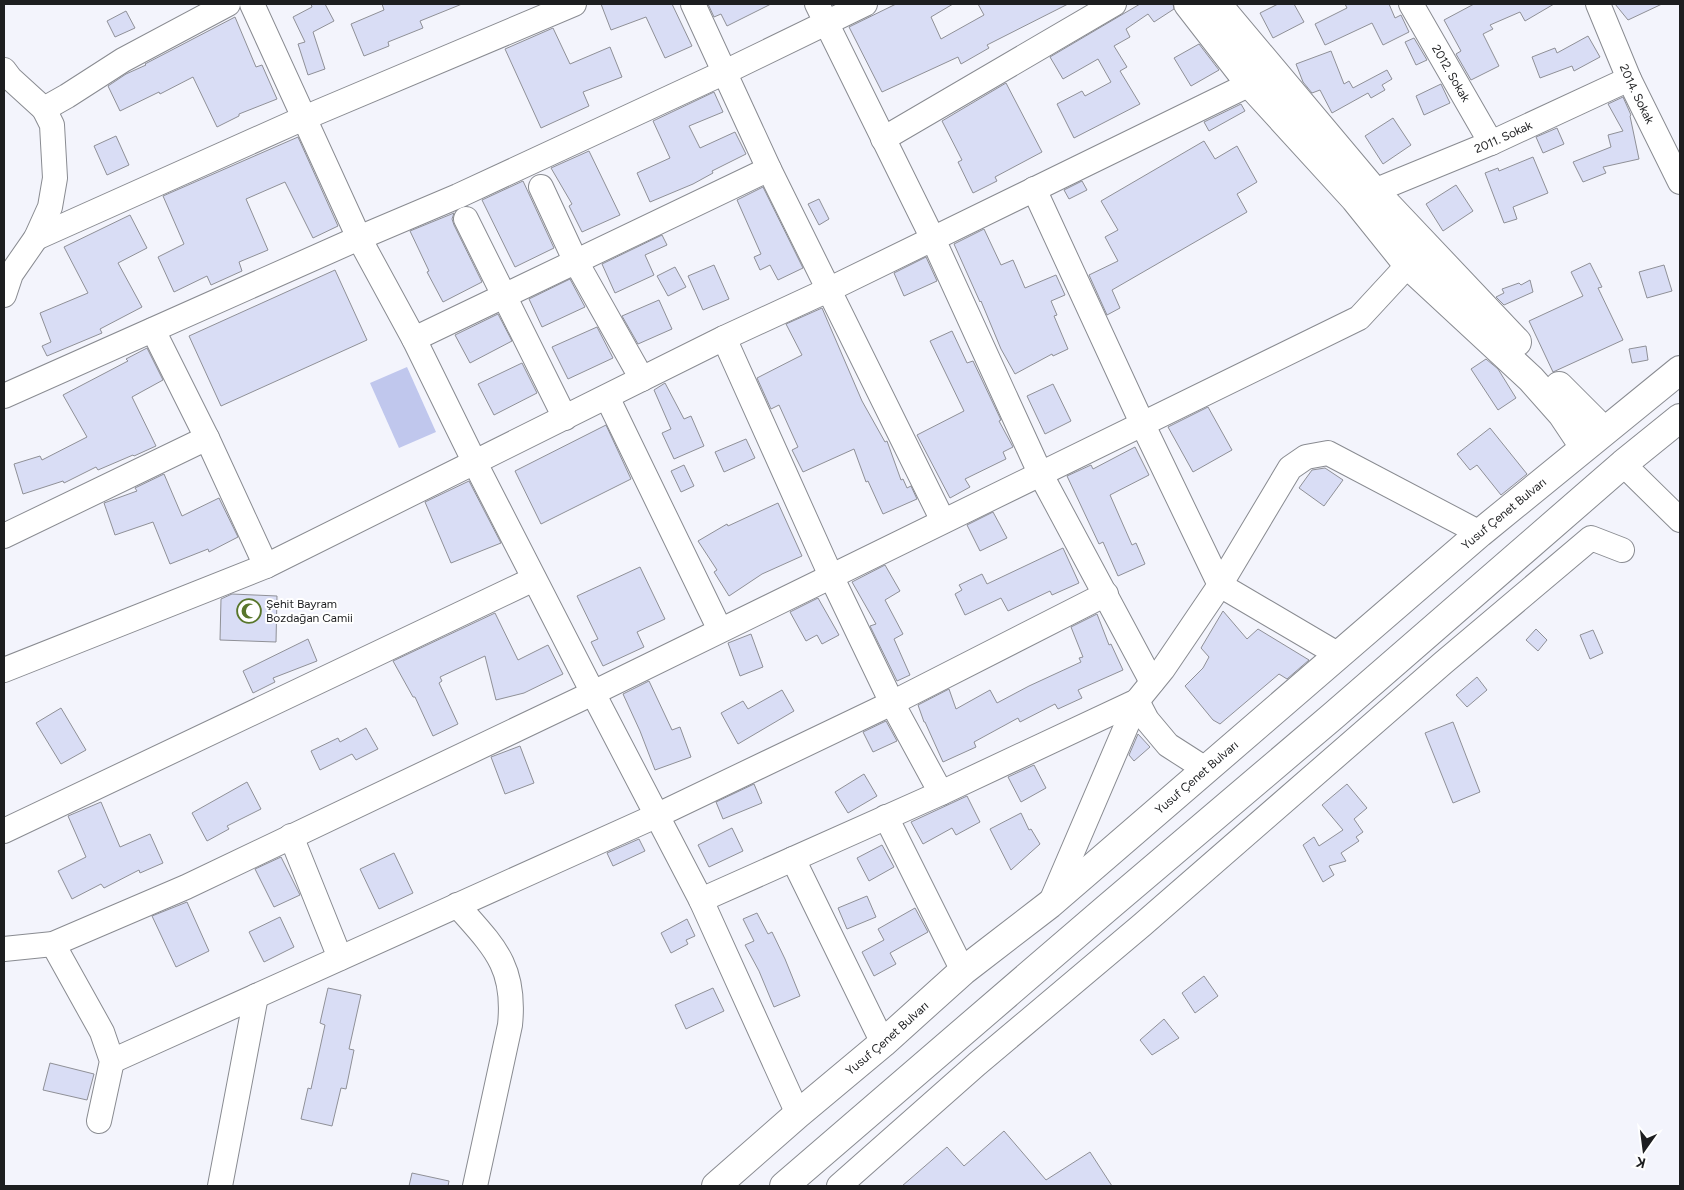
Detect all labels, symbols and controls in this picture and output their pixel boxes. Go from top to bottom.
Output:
street label: 2012. Sokak [1429,42,1473,105]
street label: 2014. Sokak [1617,62,1657,126]
street label: 2011. Sokak [1472,118,1534,156]
street label: Yusuf Çenet Bulvarı [1459,475,1549,553]
place label: Şehit Bayram Bozdağan Camii [266,597,353,625]
mosque icon: Şehit Bayram Bozdağan Camii [236,598,262,624]
street label: Yusuf Çenet Bulvarı [1152,738,1241,817]
street label: Yusuf Çenet Bulvarı [843,999,931,1078]
north arrow [1619,1125,1669,1175]
text: K [1634,1153,1648,1172]

